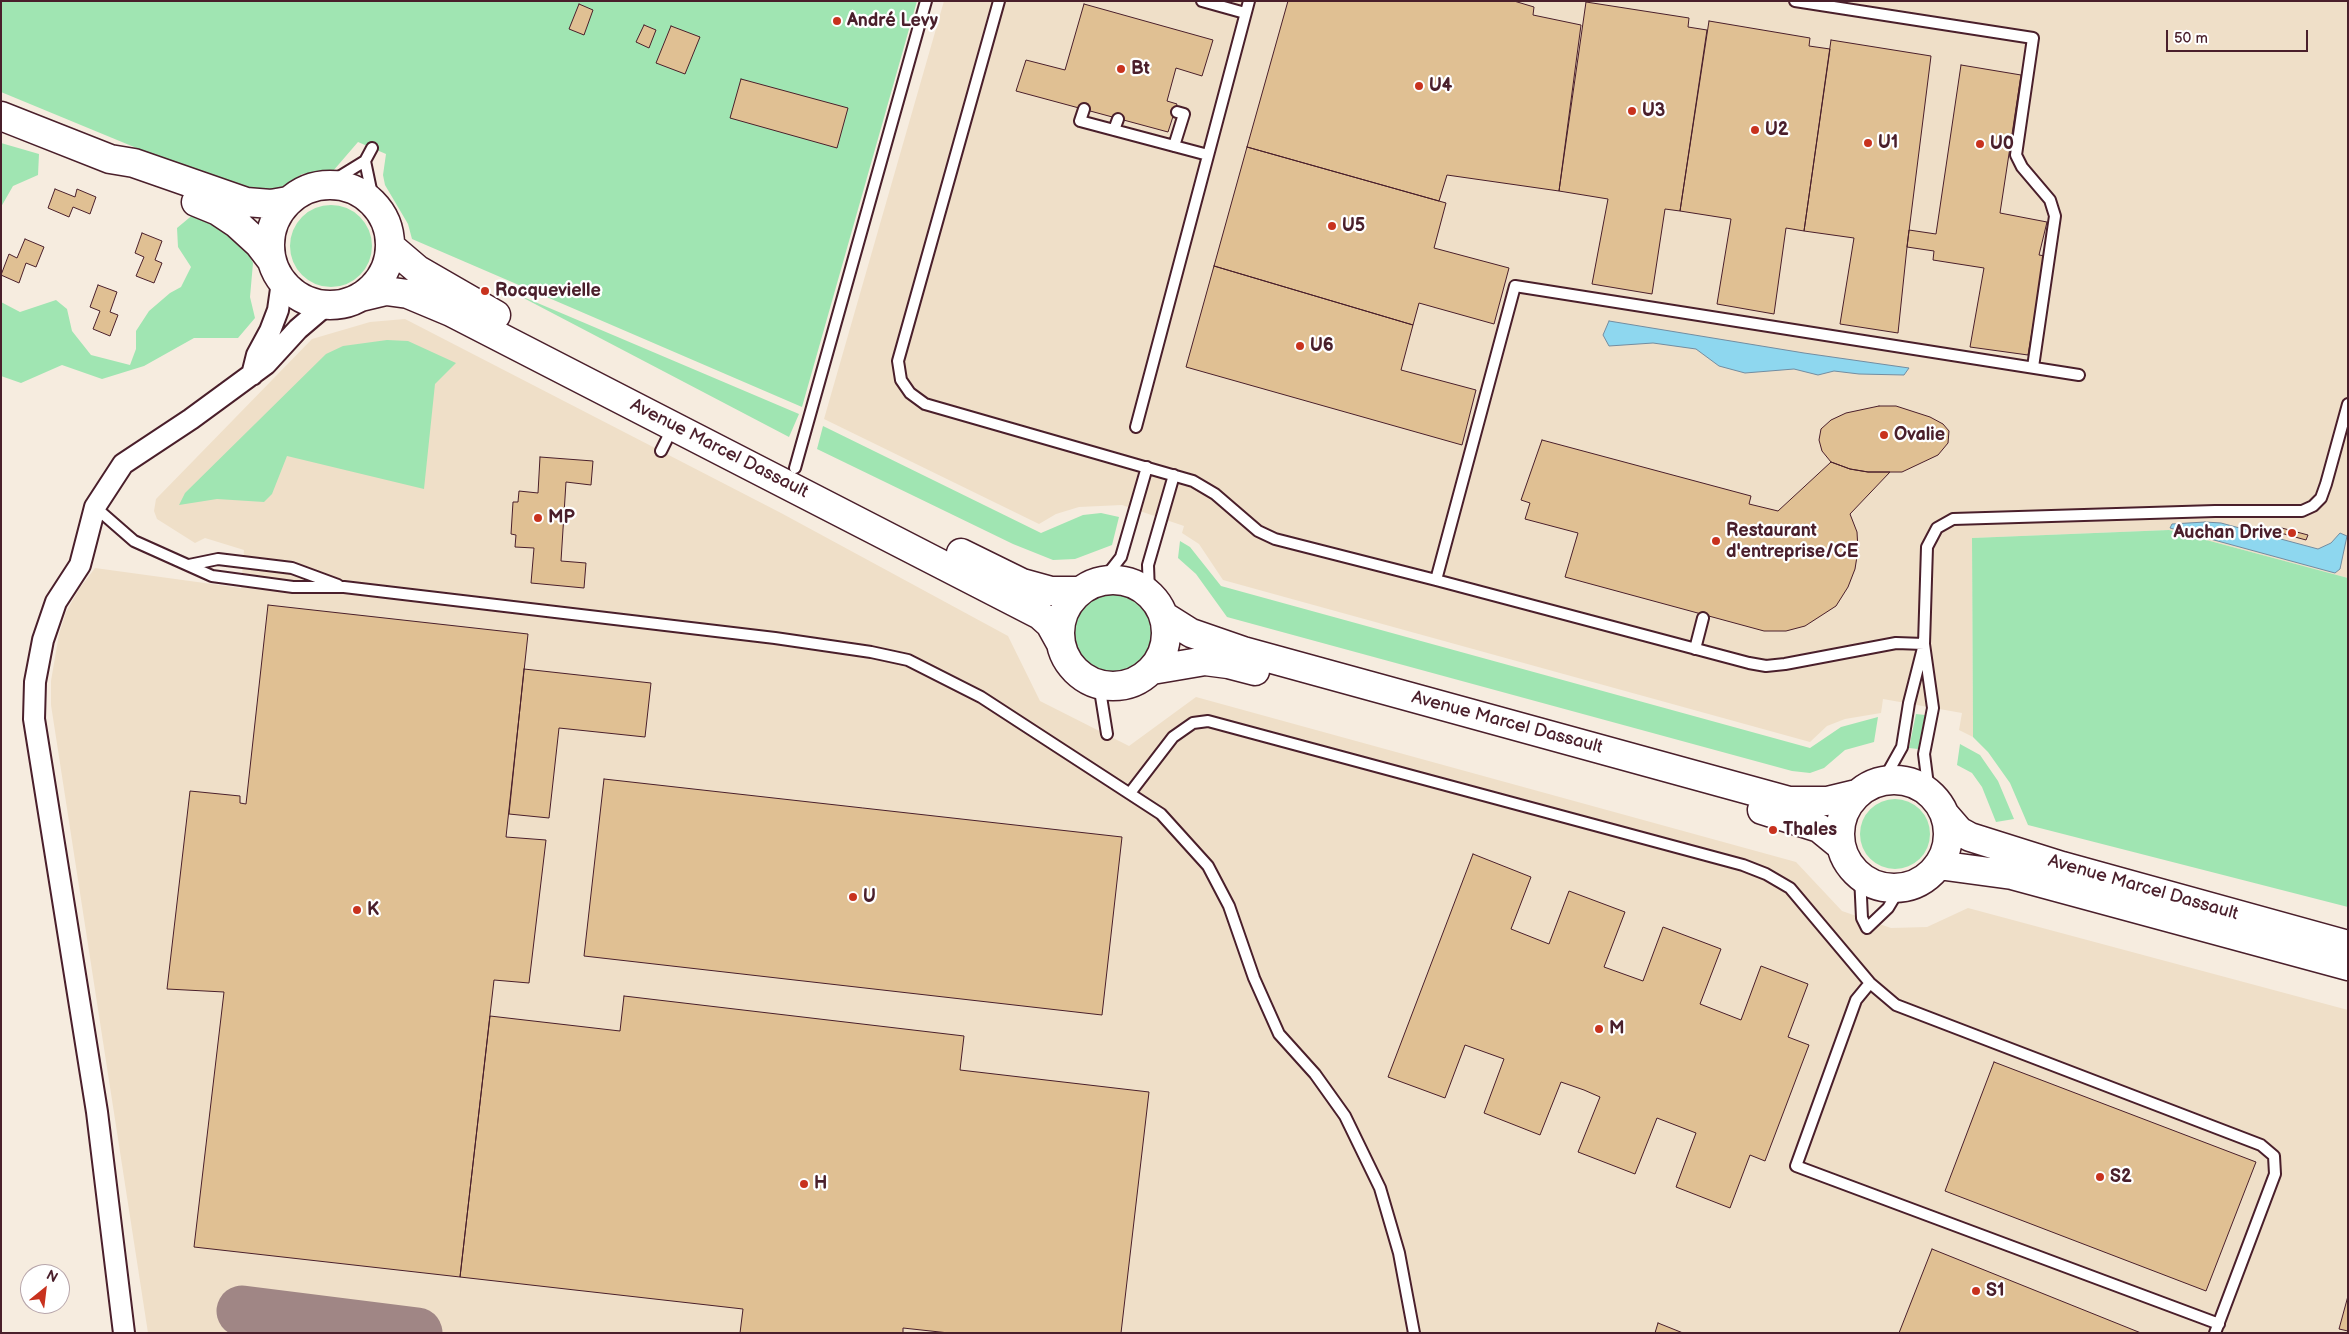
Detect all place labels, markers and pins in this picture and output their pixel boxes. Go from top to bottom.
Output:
place label: André Levy [847,10,938,32]
marker: André Levy [831,15,843,27]
place label: Bt [1131,58,1150,80]
marker: Bt [1115,63,1127,75]
place label: U4 [1429,75,1452,97]
marker: U4 [1413,80,1425,92]
place label: U3 [1642,100,1665,122]
marker: U3 [1626,105,1638,117]
place label: U2 [1765,119,1789,141]
marker: U2 [1749,124,1761,136]
place label: U1 [1878,132,1898,154]
place label: U0 [1990,133,2014,155]
marker: U1 [1862,137,1874,149]
marker: U0 [1974,138,1986,150]
place label: U5 [1342,215,1365,237]
marker: U5 [1326,220,1338,232]
place label: Rocquevielle [495,280,601,302]
marker: Rocquevielle [479,285,491,297]
place label: U6 [1310,335,1334,357]
marker: U6 [1294,340,1306,352]
place label: Ovalie [1894,424,1945,446]
marker: Ovalie [1878,429,1890,441]
place label: MP [548,507,575,529]
marker: MP [532,512,544,524]
place label: Restaurant d'entreprise/CE [1726,520,1858,562]
place label: Auchan Drive [2174,522,2282,544]
marker: Auchan Drive [2286,527,2298,539]
marker: Restaurant d'entreprise/CE [1710,535,1722,547]
place label: Thales [1783,819,1837,841]
marker: Thales [1767,824,1779,836]
place label: U [863,886,876,908]
marker: U [847,891,859,903]
place label: K [367,899,379,921]
marker: K [351,904,363,916]
place label: M [1609,1018,1625,1040]
marker: M [1593,1023,1605,1035]
place label: S2 [2110,1166,2132,1188]
marker: S2 [2094,1171,2106,1183]
place label: H [814,1173,827,1195]
marker: H [798,1178,810,1190]
place label: S1 [1986,1280,2005,1302]
marker: S1 [1970,1285,1982,1297]

